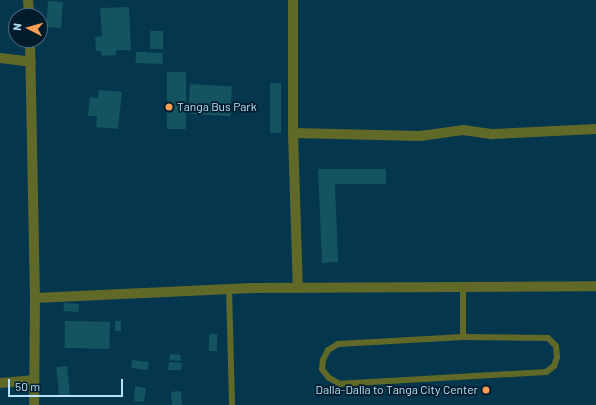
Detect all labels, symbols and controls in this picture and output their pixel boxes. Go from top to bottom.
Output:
north arrow [8,8,48,48]
text: N [10,22,23,31]
place label: Tanga Bus Park [177,100,257,114]
marker: Tanga Bus Park [164,102,174,112]
scale bar [10,371,125,397]
text: 50 m [15,379,40,393]
place label: Dalla-Dalla to Tanga City Center [316,383,478,397]
marker: Dalla-Dalla to Tanga City Center [481,385,491,395]

